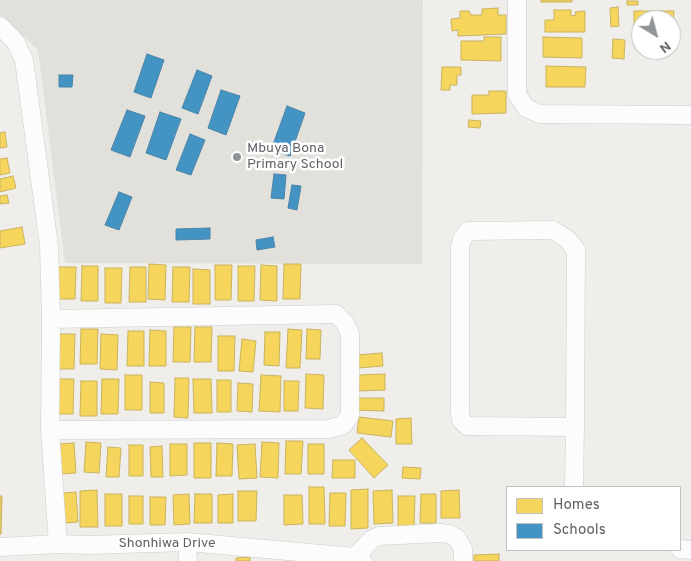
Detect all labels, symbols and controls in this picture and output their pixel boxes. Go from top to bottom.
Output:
north arrow [631,10,681,60]
text: N [656,37,674,56]
place label: Mbuya Bona Primary School [247,141,343,174]
marker: Mbuya Bona Primary School [231,151,243,163]
legend [506,486,681,551]
text: Homes [553,496,600,515]
text: Schools [553,521,606,540]
street label: Shonhiwa Drive [118,536,216,552]

